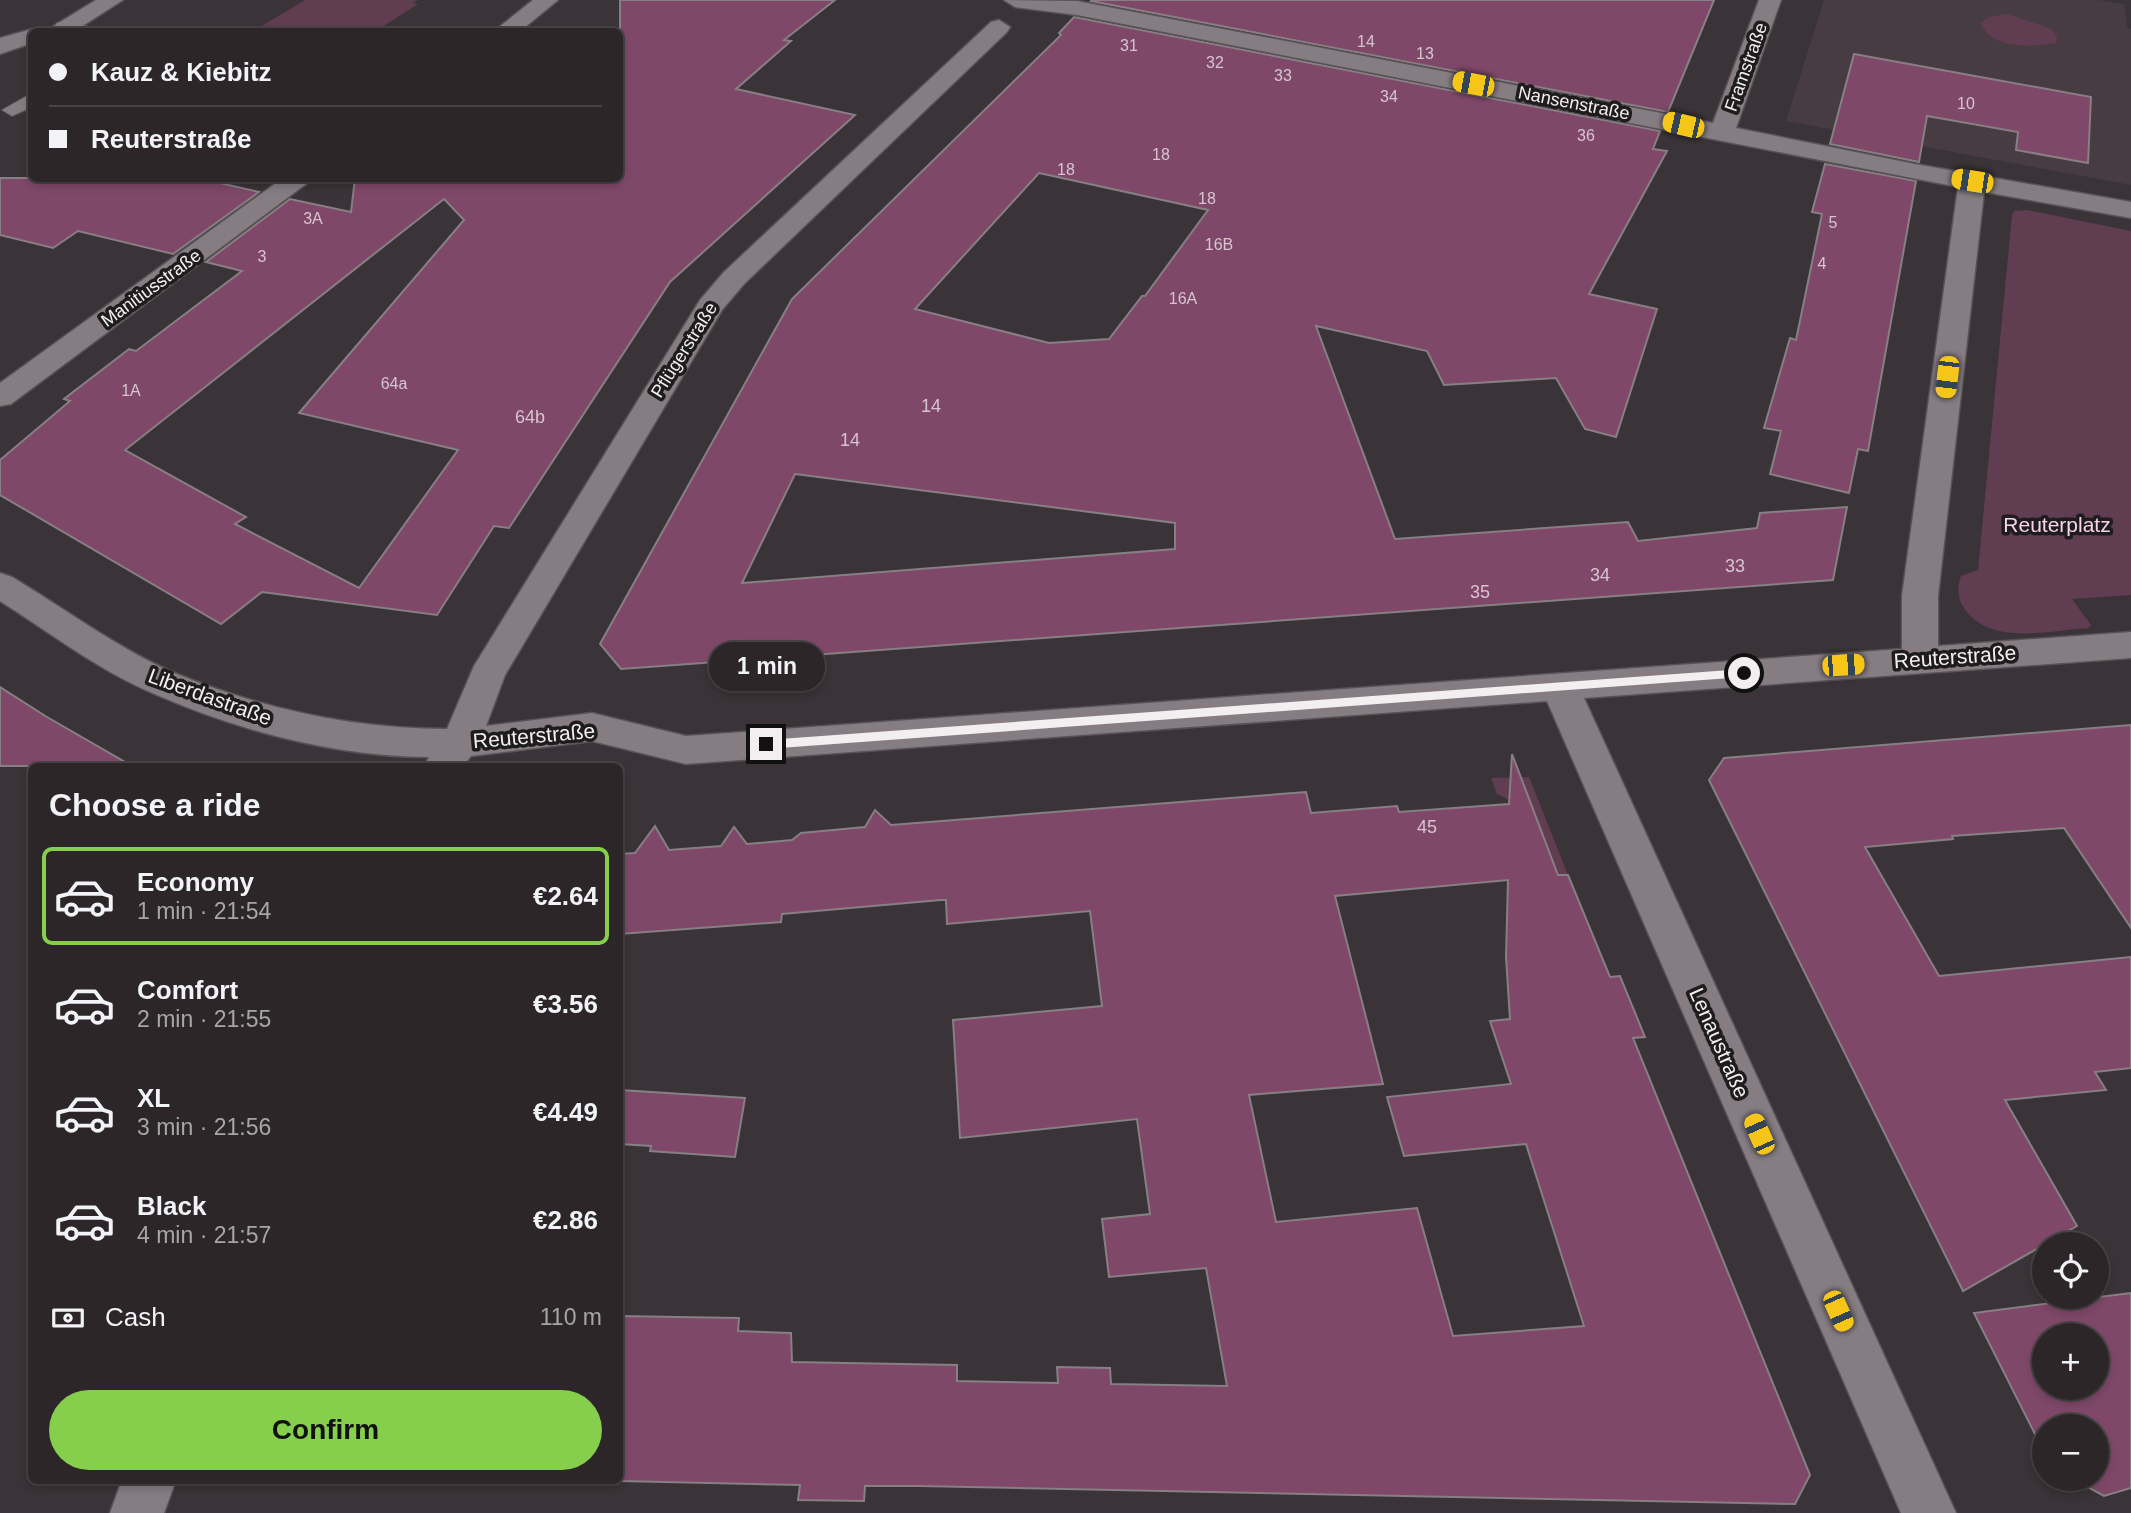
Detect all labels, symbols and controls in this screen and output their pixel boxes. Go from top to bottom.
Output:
street label: Framstraße [1721,20,1771,114]
house number: 14 [1357,33,1375,50]
house number: 31 [1120,37,1138,54]
house number: 13 [1416,45,1434,62]
house number: 32 [1206,54,1224,71]
text: Kauz & Kiebitz [91,57,272,87]
house number: 33 [1274,67,1292,84]
car [1451,70,1496,98]
street label: Nansenstraße [1517,82,1631,124]
house number: 34 [1380,88,1398,105]
house number: 10 [1957,95,1975,112]
car [1661,110,1706,140]
text: Reuterstraße [91,124,251,154]
house number: 36 [1577,127,1595,144]
house number: 18 [1152,146,1170,163]
house number: 18 [1057,161,1075,178]
car [1950,167,1995,195]
house number: 18 [1198,190,1216,207]
house number: 3A [303,210,323,227]
house number: 5 [1829,214,1838,231]
house number: 16B [1205,236,1233,253]
street label: Manitiusstraße [97,245,205,331]
house number: 3 [258,248,267,265]
house number: 4 [1818,255,1827,272]
house number: 16A [1169,290,1198,307]
street label: Pflügerstraße [647,299,721,401]
car [1935,355,1960,399]
house number: 64a [381,375,407,392]
house number: 1A [121,382,141,399]
house number: 14 [921,396,941,416]
house number: 64b [515,407,545,427]
house number: 14 [840,430,860,450]
park label: Reuterplatz [2003,513,2111,536]
house number: 33 [1725,556,1745,576]
house number: 34 [1590,565,1610,585]
house number: 35 [1470,582,1490,602]
street label: Reuterstraße [1893,641,2017,672]
callout: 1 min [708,642,824,692]
text: 1 min [737,653,797,679]
car [1822,653,1865,677]
route start [1728,657,1760,689]
street label: Liberdastraße [145,664,275,729]
street label: Reuterstraße [472,719,596,752]
route end [750,728,782,760]
text: Choose a ride [49,787,261,823]
house number: 45 [1417,817,1437,837]
icon: car [53,865,116,928]
text: Economy [137,867,254,897]
text: €2.64 [533,881,598,911]
text: 1 min · 21:54 [137,898,271,924]
icon: car [53,973,116,1036]
text: Comfort [137,975,238,1005]
street label: Lenaustraße [1685,984,1754,1101]
text: €3.56 [533,989,598,1019]
text: 2 min · 21:55 [137,1006,271,1032]
icon: car [53,1081,116,1144]
text: XL [137,1083,170,1113]
text: €4.49 [533,1097,598,1127]
car [1741,1111,1778,1157]
text: 3 min · 21:56 [137,1114,271,1140]
icon: car [53,1189,116,1252]
text: Black [137,1191,206,1221]
text: €2.86 [533,1205,598,1235]
text: 4 min · 21:57 [137,1222,271,1248]
map controls [2032,1232,2109,1491]
button: locate [2032,1232,2109,1309]
car [1820,1288,1857,1334]
icon: cash [49,1299,87,1337]
text: Cash [105,1302,166,1332]
text: 110 m [540,1304,602,1330]
button: + [2032,1323,2109,1400]
button: Confirm [49,1390,602,1470]
button: − [2032,1414,2109,1491]

